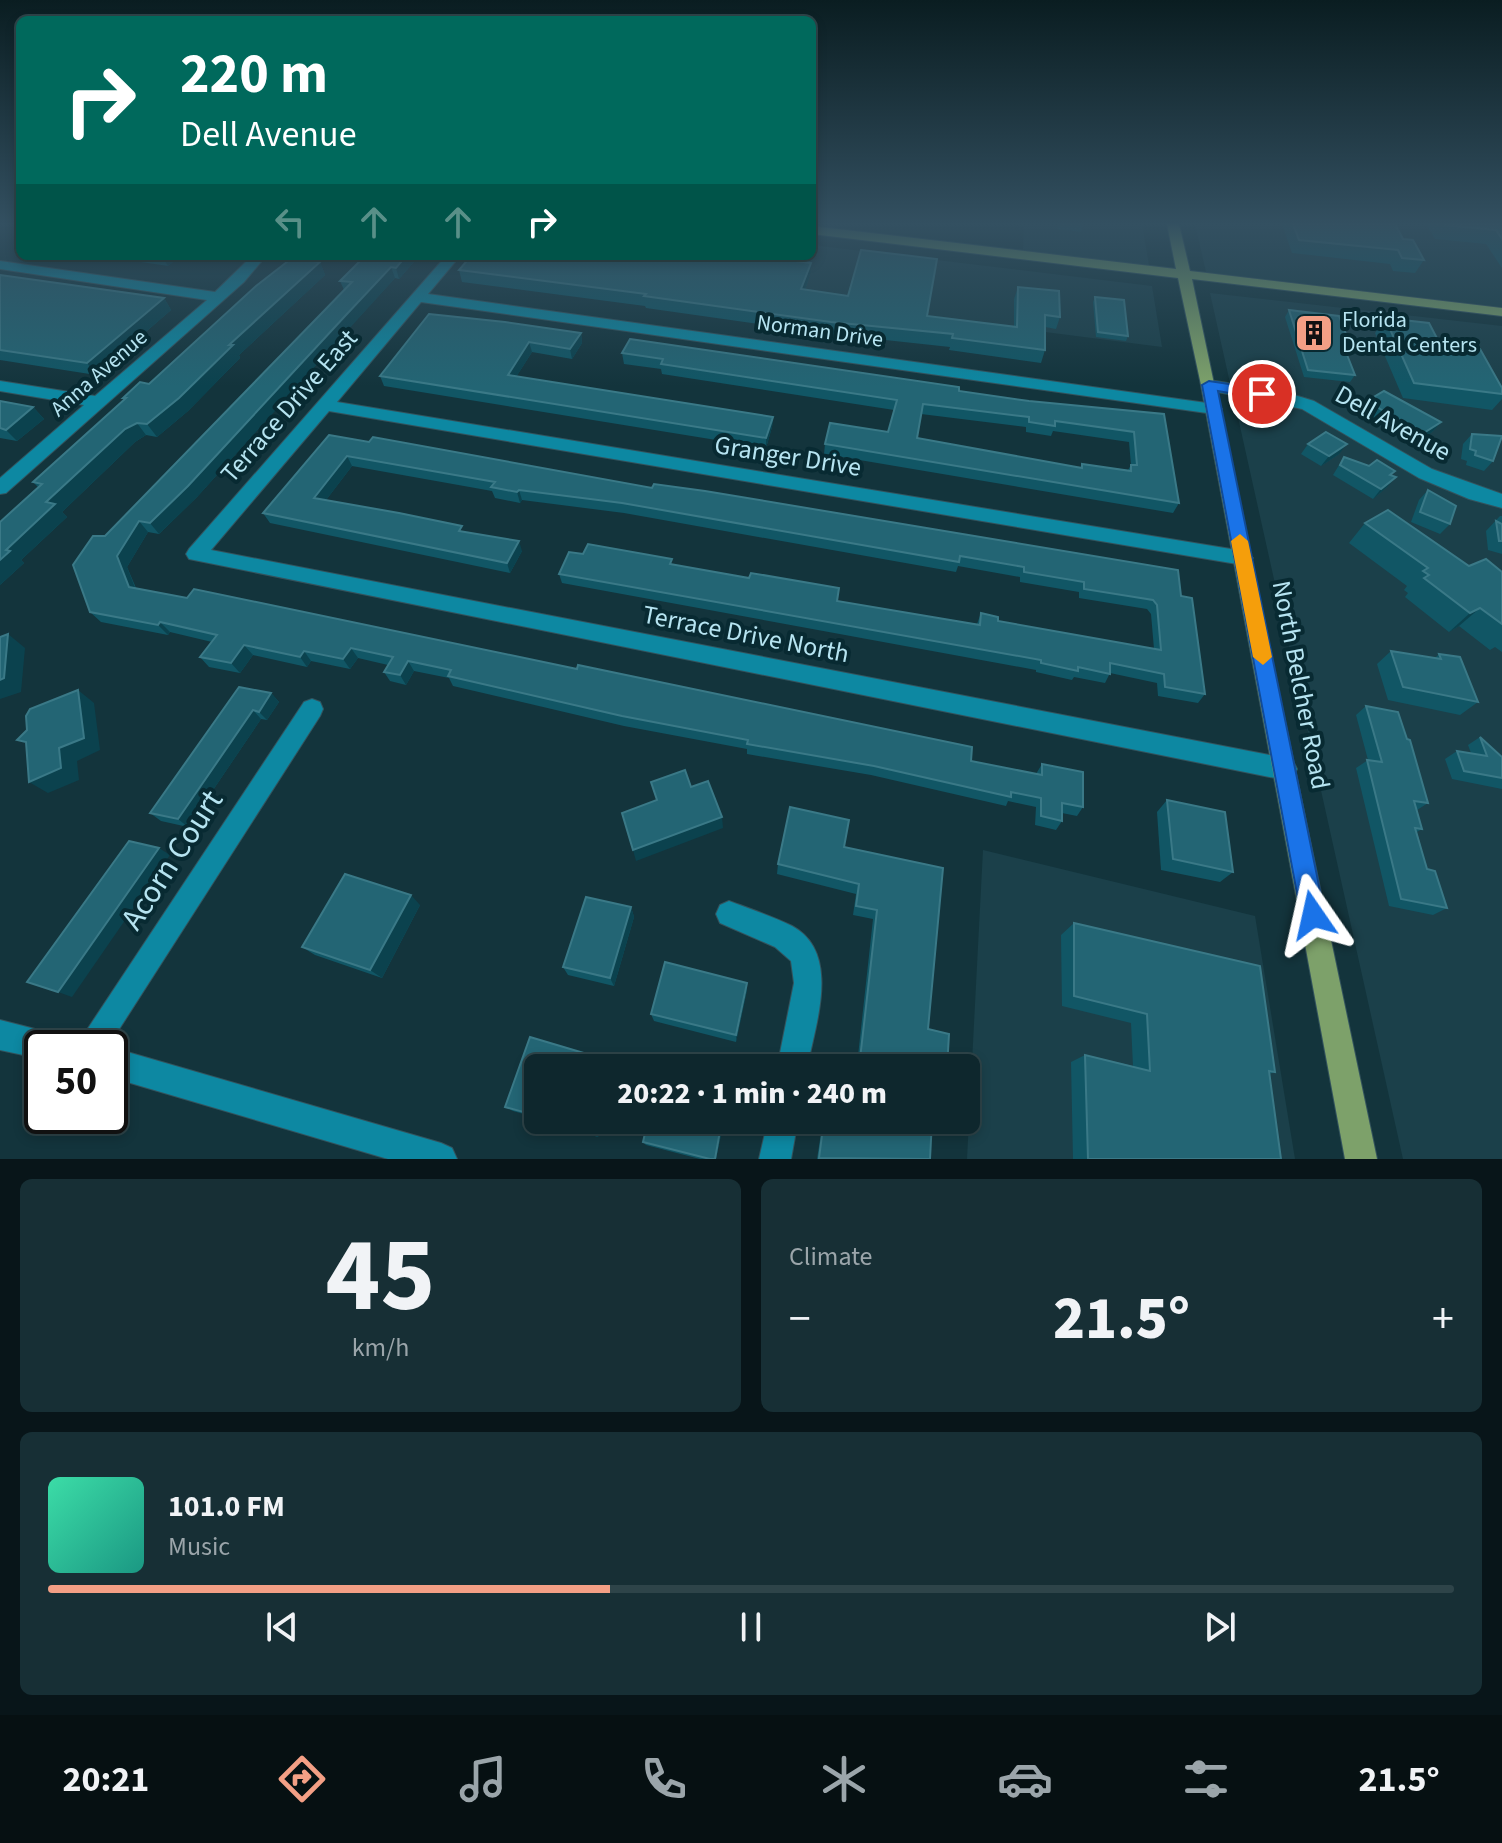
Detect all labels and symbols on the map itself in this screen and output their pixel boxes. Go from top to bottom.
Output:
place label: Florida Dental Centers [1342,304,1477,361]
street label: Norman Drive [755,306,885,356]
building icon: Florida Dental Centers [1293,312,1335,354]
street label: Terrace Drive East [212,321,366,491]
street label: Anna Avenue [43,322,155,424]
pin [1228,360,1296,428]
street label: Dell Avenue [1328,376,1458,470]
street label: Granger Drive [712,426,864,486]
street label: North Belcher Road [1263,578,1339,792]
street label: Terrace Drive North [640,596,852,672]
street label: Acorn Court [110,781,235,939]
position arrow [1271,873,1355,957]
speed limit sign: 50 [24,1030,128,1134]

